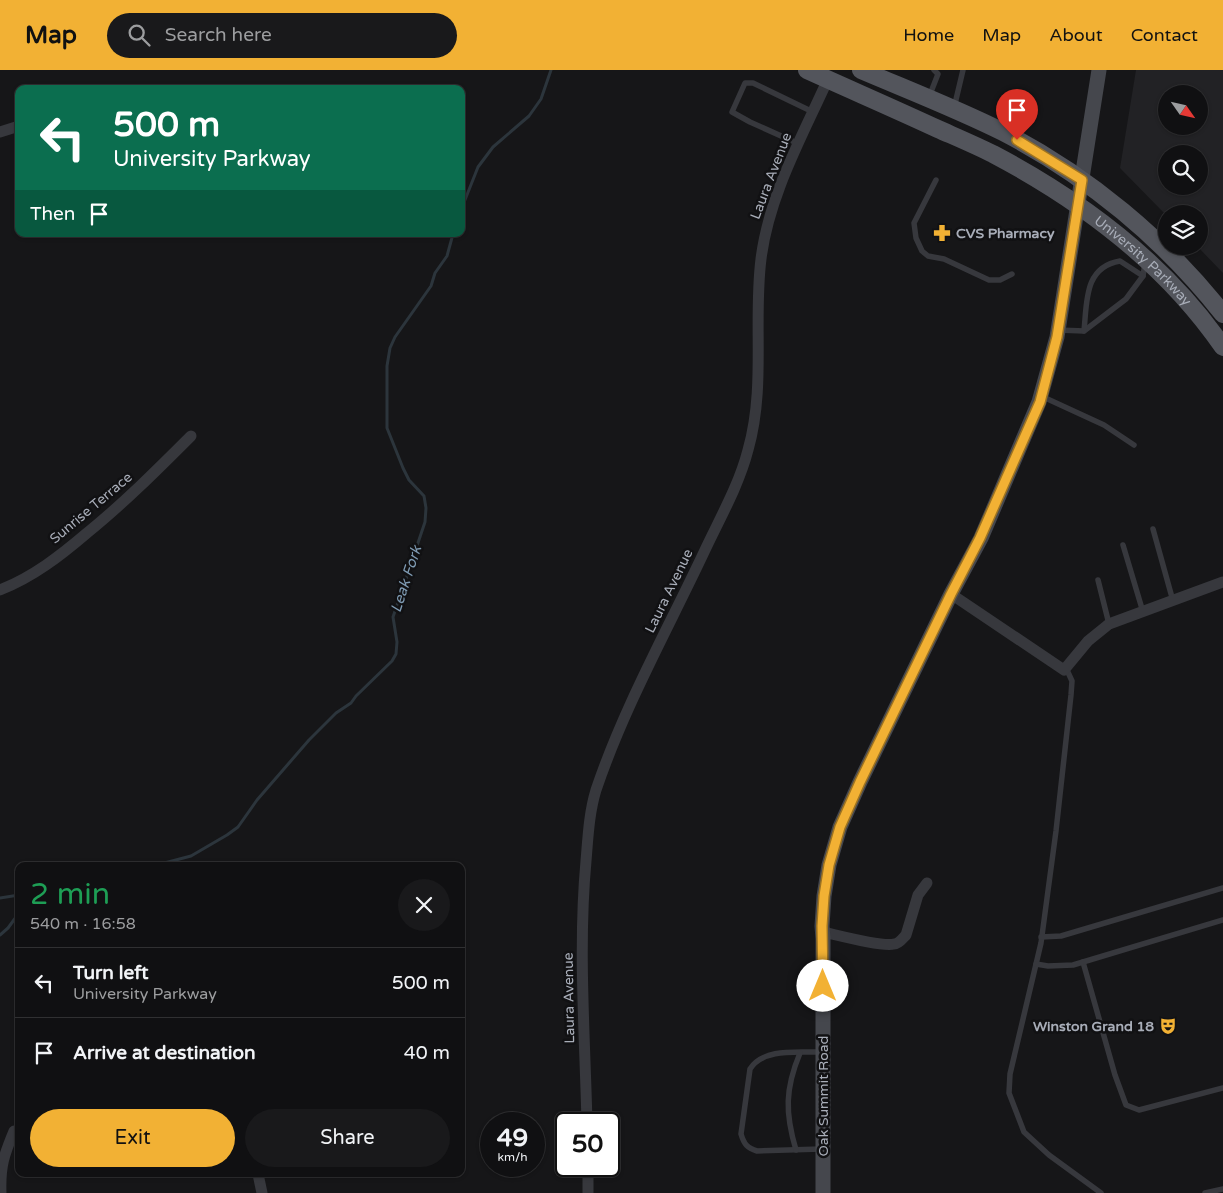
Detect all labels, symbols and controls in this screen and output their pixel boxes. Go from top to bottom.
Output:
search box [107,13,457,58]
text: Map [25,21,77,50]
icon: search [125,21,153,49]
text: Search here [165,24,272,46]
text: Home [903,24,954,46]
text: Map [982,24,1021,46]
text: About [1049,24,1103,46]
text: Contact [1131,24,1198,46]
north arrow [1158,85,1208,135]
map controls [1158,85,1208,255]
pin [996,89,1038,140]
icon: arrive [1003,96,1031,124]
text: 500 m [113,104,220,146]
icon: left [30,105,95,170]
street label: Laura Avenue [747,130,795,222]
button: search [1158,145,1208,195]
text: University Parkway [113,146,311,172]
icon: arrive [85,200,113,228]
text: Then [30,203,75,225]
button: layers [1158,205,1208,255]
street label: University Parkway [1091,212,1196,309]
pharmacy icon: CVS Pharmacy [932,223,952,243]
place label: CVS Pharmacy [956,225,1055,242]
street label: Sunrise Terrace [46,469,136,547]
water label: Leak Fork [387,542,426,615]
street label: Laura Avenue [641,546,697,636]
text: 2 min [30,876,110,913]
button: close [398,879,450,931]
text: 540 m · 16:58 [30,914,136,934]
street label: Laura Avenue [560,952,578,1044]
position arrow [796,959,848,1011]
text: Turn left [73,962,149,984]
icon: left [30,969,58,997]
text: 500 m [392,972,450,994]
text: University Parkway [73,984,217,1004]
theatre icon: Winston Grand 18 [1158,1016,1178,1036]
place label: Winston Grand 18 [1033,1018,1154,1035]
street label: Oak Summit Road [815,1036,832,1156]
icon: arrive [30,1039,58,1067]
text: Arrive at destination [73,1042,256,1064]
text: 40 m [404,1042,450,1064]
button: Exit [30,1109,235,1167]
button: Share [245,1109,450,1167]
speed limit sign: 50 [555,1112,620,1177]
text: 49 [497,1123,528,1153]
text: km/h [497,1150,528,1164]

